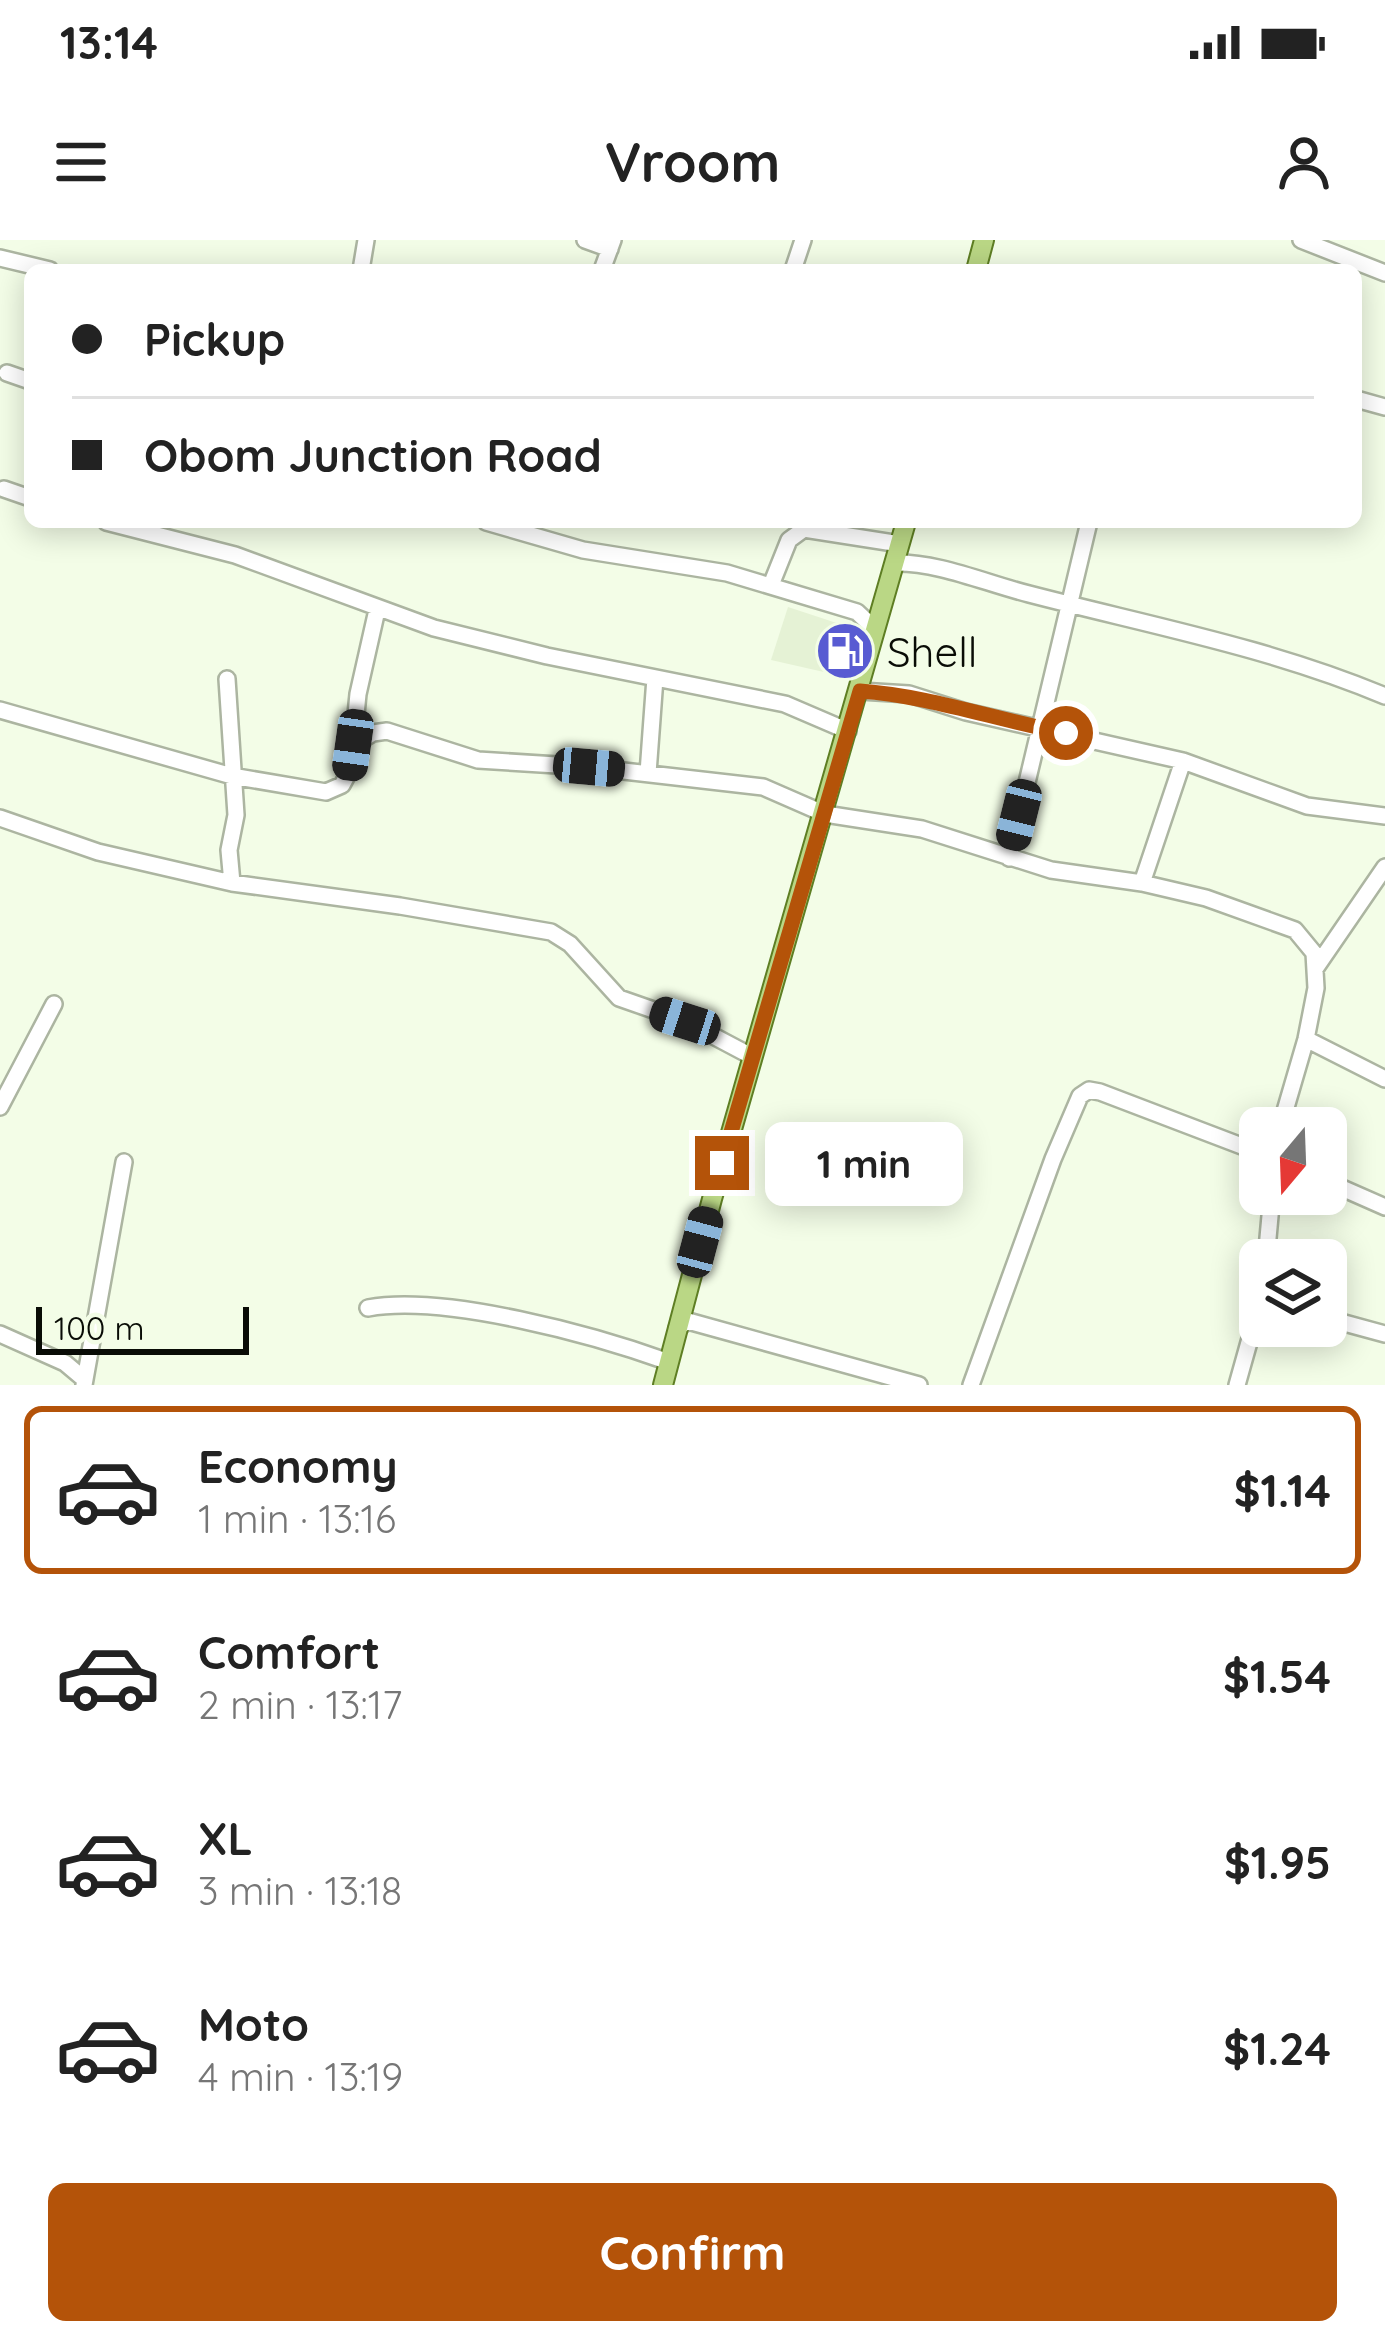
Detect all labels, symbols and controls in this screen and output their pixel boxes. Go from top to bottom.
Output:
text: 13:14 [60,14,158,70]
text: Vroom [605,128,780,196]
icon: menu [48,129,114,195]
icon: person [1271,129,1337,195]
text: Pickup [144,311,285,367]
text: Obom Junction Road [144,427,602,483]
fuel station icon: Shell [814,620,876,682]
place label: Shell [887,625,978,678]
route start [1039,706,1093,760]
car [330,707,376,783]
car [552,746,626,788]
car [993,776,1045,854]
car [645,993,725,1049]
north arrow [1239,1107,1347,1215]
map controls [1239,1107,1347,1347]
callout: 1 min [764,1121,962,1205]
route end [695,1136,749,1190]
text: 1 min [817,1139,911,1188]
car [673,1203,727,1281]
button: layers [1239,1239,1347,1347]
scale bar [36,1301,249,1354]
text: 100 m [54,1307,145,1348]
icon: car [54,1436,162,1544]
text: Economy [198,1438,398,1494]
text: $1.14 [1234,1462,1331,1518]
text: 1 min · 13:16 [198,1494,396,1543]
icon: car [54,1622,162,1730]
text: Comfort [198,1624,380,1680]
text: $1.54 [1223,1648,1331,1704]
text: 2 min · 13:17 [198,1680,402,1729]
icon: car [54,1808,162,1916]
text: XL [198,1810,253,1866]
text: $1.95 [1224,1834,1331,1890]
text: 3 min · 13:18 [198,1866,402,1915]
icon: car [54,1994,162,2102]
text: Moto [198,1996,309,2052]
text: $1.24 [1223,2020,1331,2076]
text: 4 min · 13:19 [198,2052,403,2101]
button: Confirm [48,2183,1337,2321]

